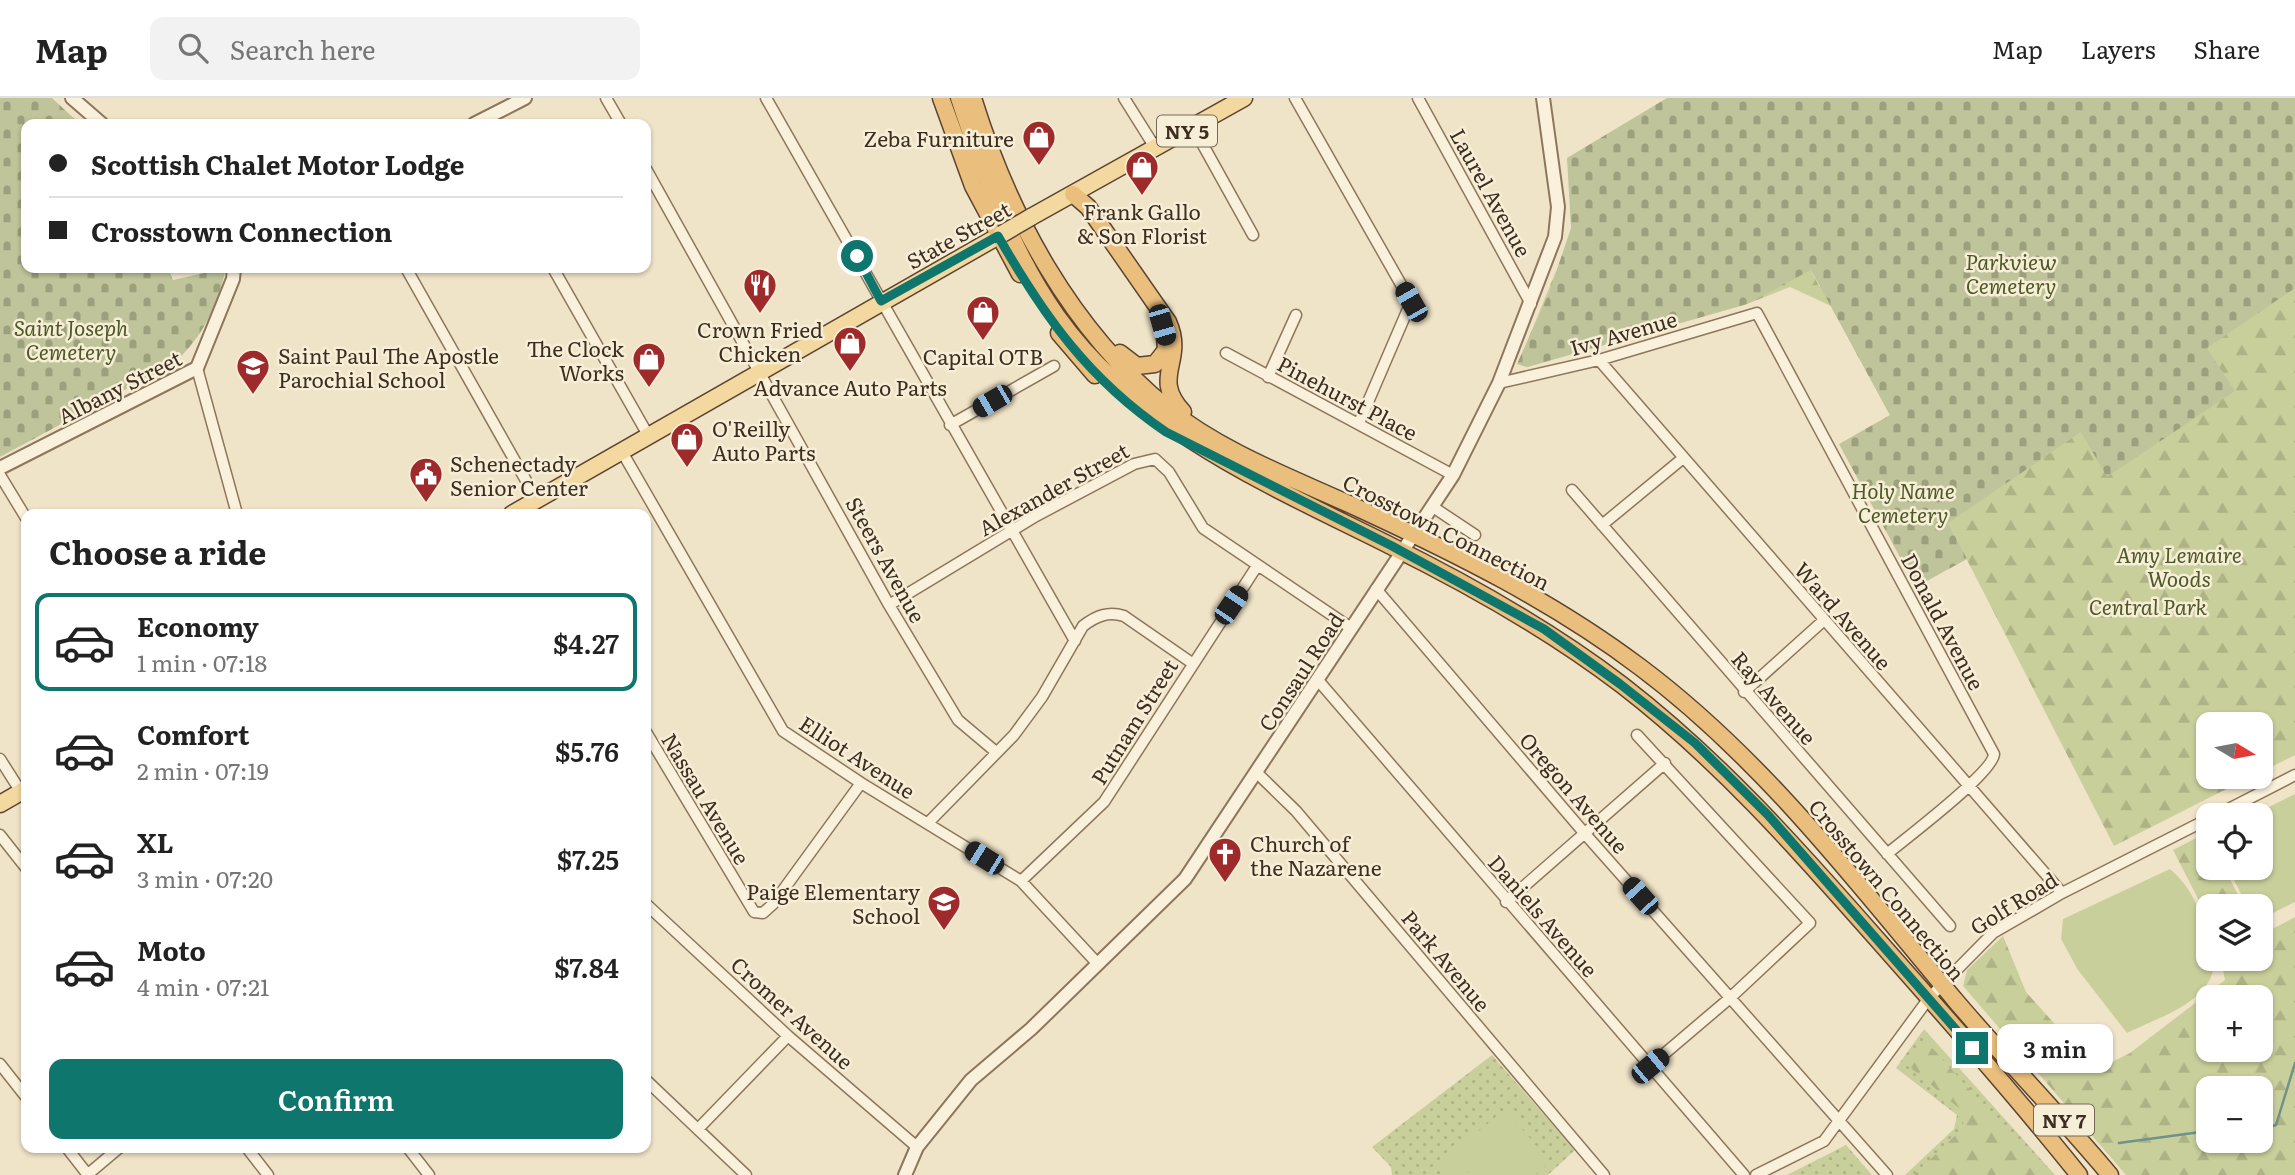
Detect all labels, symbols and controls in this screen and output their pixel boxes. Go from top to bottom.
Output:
search box [150,17,640,80]
text: Map [35,24,108,73]
icon: search [174,29,212,67]
text: Search here [230,29,376,68]
text: Map [1992,31,2043,66]
text: Layers [2081,31,2155,66]
text: Share [2193,31,2260,66]
road number: NY 5 [1157,116,1217,146]
shop icon: Zeba Furniture [1020,118,1058,167]
place label: Zeba Furniture [863,122,1014,153]
street label: Laurel Avenue [1444,122,1540,262]
text: Scottish Chalet Motor Lodge [91,144,464,183]
shop icon: Frank Gallo & Son Florist [1123,148,1161,197]
street label: State Street [900,192,1016,275]
place label: Frank Gallo & Son Florist [1077,195,1208,250]
text: Crosstown Connection [91,211,392,250]
route start [841,240,873,272]
park label: Parkview Cemetery [1965,245,2057,300]
restaurant icon: Crown Fried Chicken [741,266,779,315]
car [1392,279,1431,325]
shop icon: Capital OTB [964,293,1002,342]
car [1147,302,1178,348]
street label: Ivy Avenue [1566,302,1680,362]
park label: Saint Joseph Cemetery [14,311,129,366]
place label: Crown Fried Chicken [697,313,823,368]
shop icon: Advance Auto Parts [831,324,869,373]
place label: The Clock Works [526,332,624,387]
place label: Saint Paul The Apostle Parochial School [278,339,499,394]
shop icon: The Clock Works [630,340,668,389]
place label: Capital OTB [923,340,1043,371]
street label: Albany Street [52,341,187,431]
school or university icon: Saint Paul The Apostle Parochial School [234,347,272,396]
street label: Pinehurst Place [1272,347,1424,447]
place label: Advance Auto Parts [753,371,947,402]
car [969,381,1016,421]
place label: O'Reilly Auto Parts [712,412,815,467]
shop icon: O'Reilly Auto Parts [668,420,706,469]
street label: Alexander Street [972,434,1134,542]
place label: Schenectady Senior Center [450,447,588,502]
public building icon: Schenectady Senior Center [407,455,445,504]
street label: Crosstown Connection [1338,465,1556,597]
park label: Holy Name Cemetery [1851,474,1955,529]
street label: Steers Avenue [840,490,934,628]
text: Choose a ride [49,527,266,575]
park label: Amy Lemaire Woods [2116,538,2242,593]
street label: Donald Avenue [1895,547,1993,695]
street label: Ward Avenue [1788,554,1900,676]
car [1211,582,1252,628]
park label: Central Park [2089,590,2208,621]
street label: Consaul Road [1250,605,1350,737]
text: Economy [137,606,259,645]
icon: car [53,611,116,674]
text: $4.27 [553,623,619,662]
street label: Ray Avenue [1726,643,1825,751]
text: 1 min · 07:18 [137,645,267,679]
street label: Putnam Street [1082,652,1184,790]
street label: Elliot Avenue [794,707,922,805]
north arrow [2196,712,2273,789]
map controls [2196,712,2273,1153]
text: Comfort [137,714,249,753]
icon: car [53,719,116,782]
street label: Oregon Avenue [1514,725,1637,860]
street label: Nassau Avenue [655,726,759,870]
text: $5.76 [555,731,619,770]
text: 2 min · 07:19 [137,753,269,787]
street label: Crosstown Connection [1803,791,1974,987]
button: locate [2196,803,2273,880]
text: XL [137,822,174,861]
icon: car [53,827,116,890]
place label: Church of the Nazarene [1250,827,1382,882]
church icon: Church of the Nazarene [1206,835,1244,884]
car [961,838,1008,878]
text: $7.25 [557,839,619,878]
street label: Daniels Avenue [1482,847,1606,983]
text: 3 min · 07:20 [137,861,273,895]
street label: Golf Road [1963,863,2063,941]
car [1619,873,1662,919]
place label: Paige Elementary School [746,875,921,930]
school or university icon: Paige Elementary School [925,883,963,932]
button: layers [2196,894,2273,971]
street label: Park Avenue [1395,903,1499,1018]
text: Moto [137,930,206,969]
icon: car [53,935,116,998]
text: $7.84 [554,947,619,986]
street label: Cromer Avenue [725,949,861,1076]
text: 4 min · 07:21 [137,969,269,1003]
button: + [2196,985,2273,1062]
callout: 3 min [1996,1024,2112,1072]
text: 3 min [2023,1031,2087,1065]
route end [1956,1032,1988,1064]
car [1628,1044,1673,1088]
button: Confirm [49,1059,623,1139]
button: − [2196,1076,2273,1153]
road number: NY 7 [2034,1104,2094,1136]

